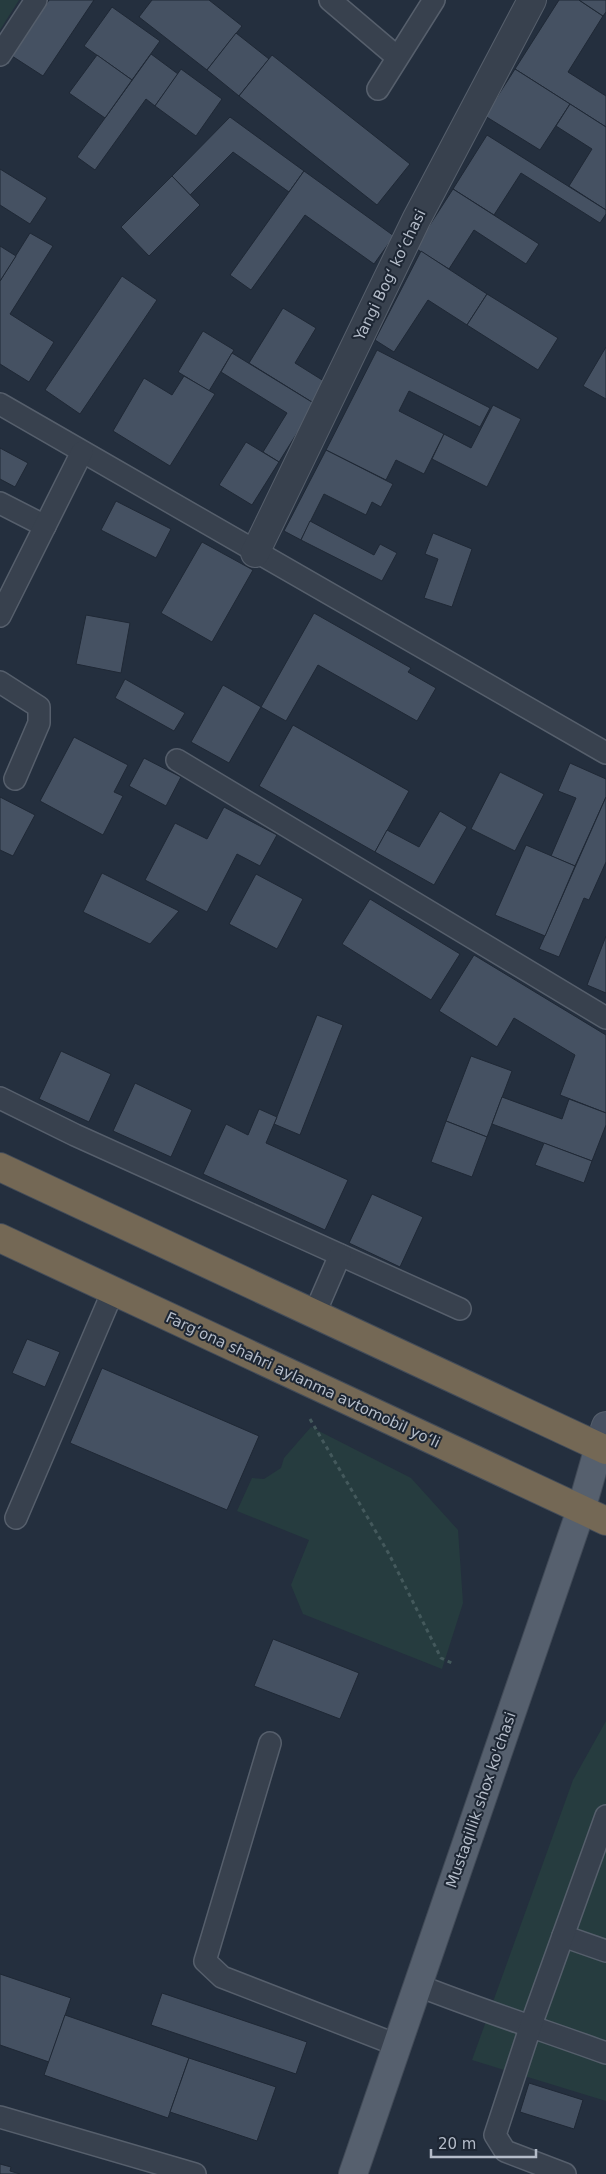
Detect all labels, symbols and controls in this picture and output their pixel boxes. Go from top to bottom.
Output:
street label: Yangi Bogʻ koʻchasi [350,206,430,344]
street label: Fargʻona shahri aylanma avtomobil yoʻli [163,1308,443,1452]
street label: Mustaqillik shox ko'chasi [442,1710,520,1890]
scale bar [431,2126,536,2158]
text: 20 m [438,2135,476,2153]

